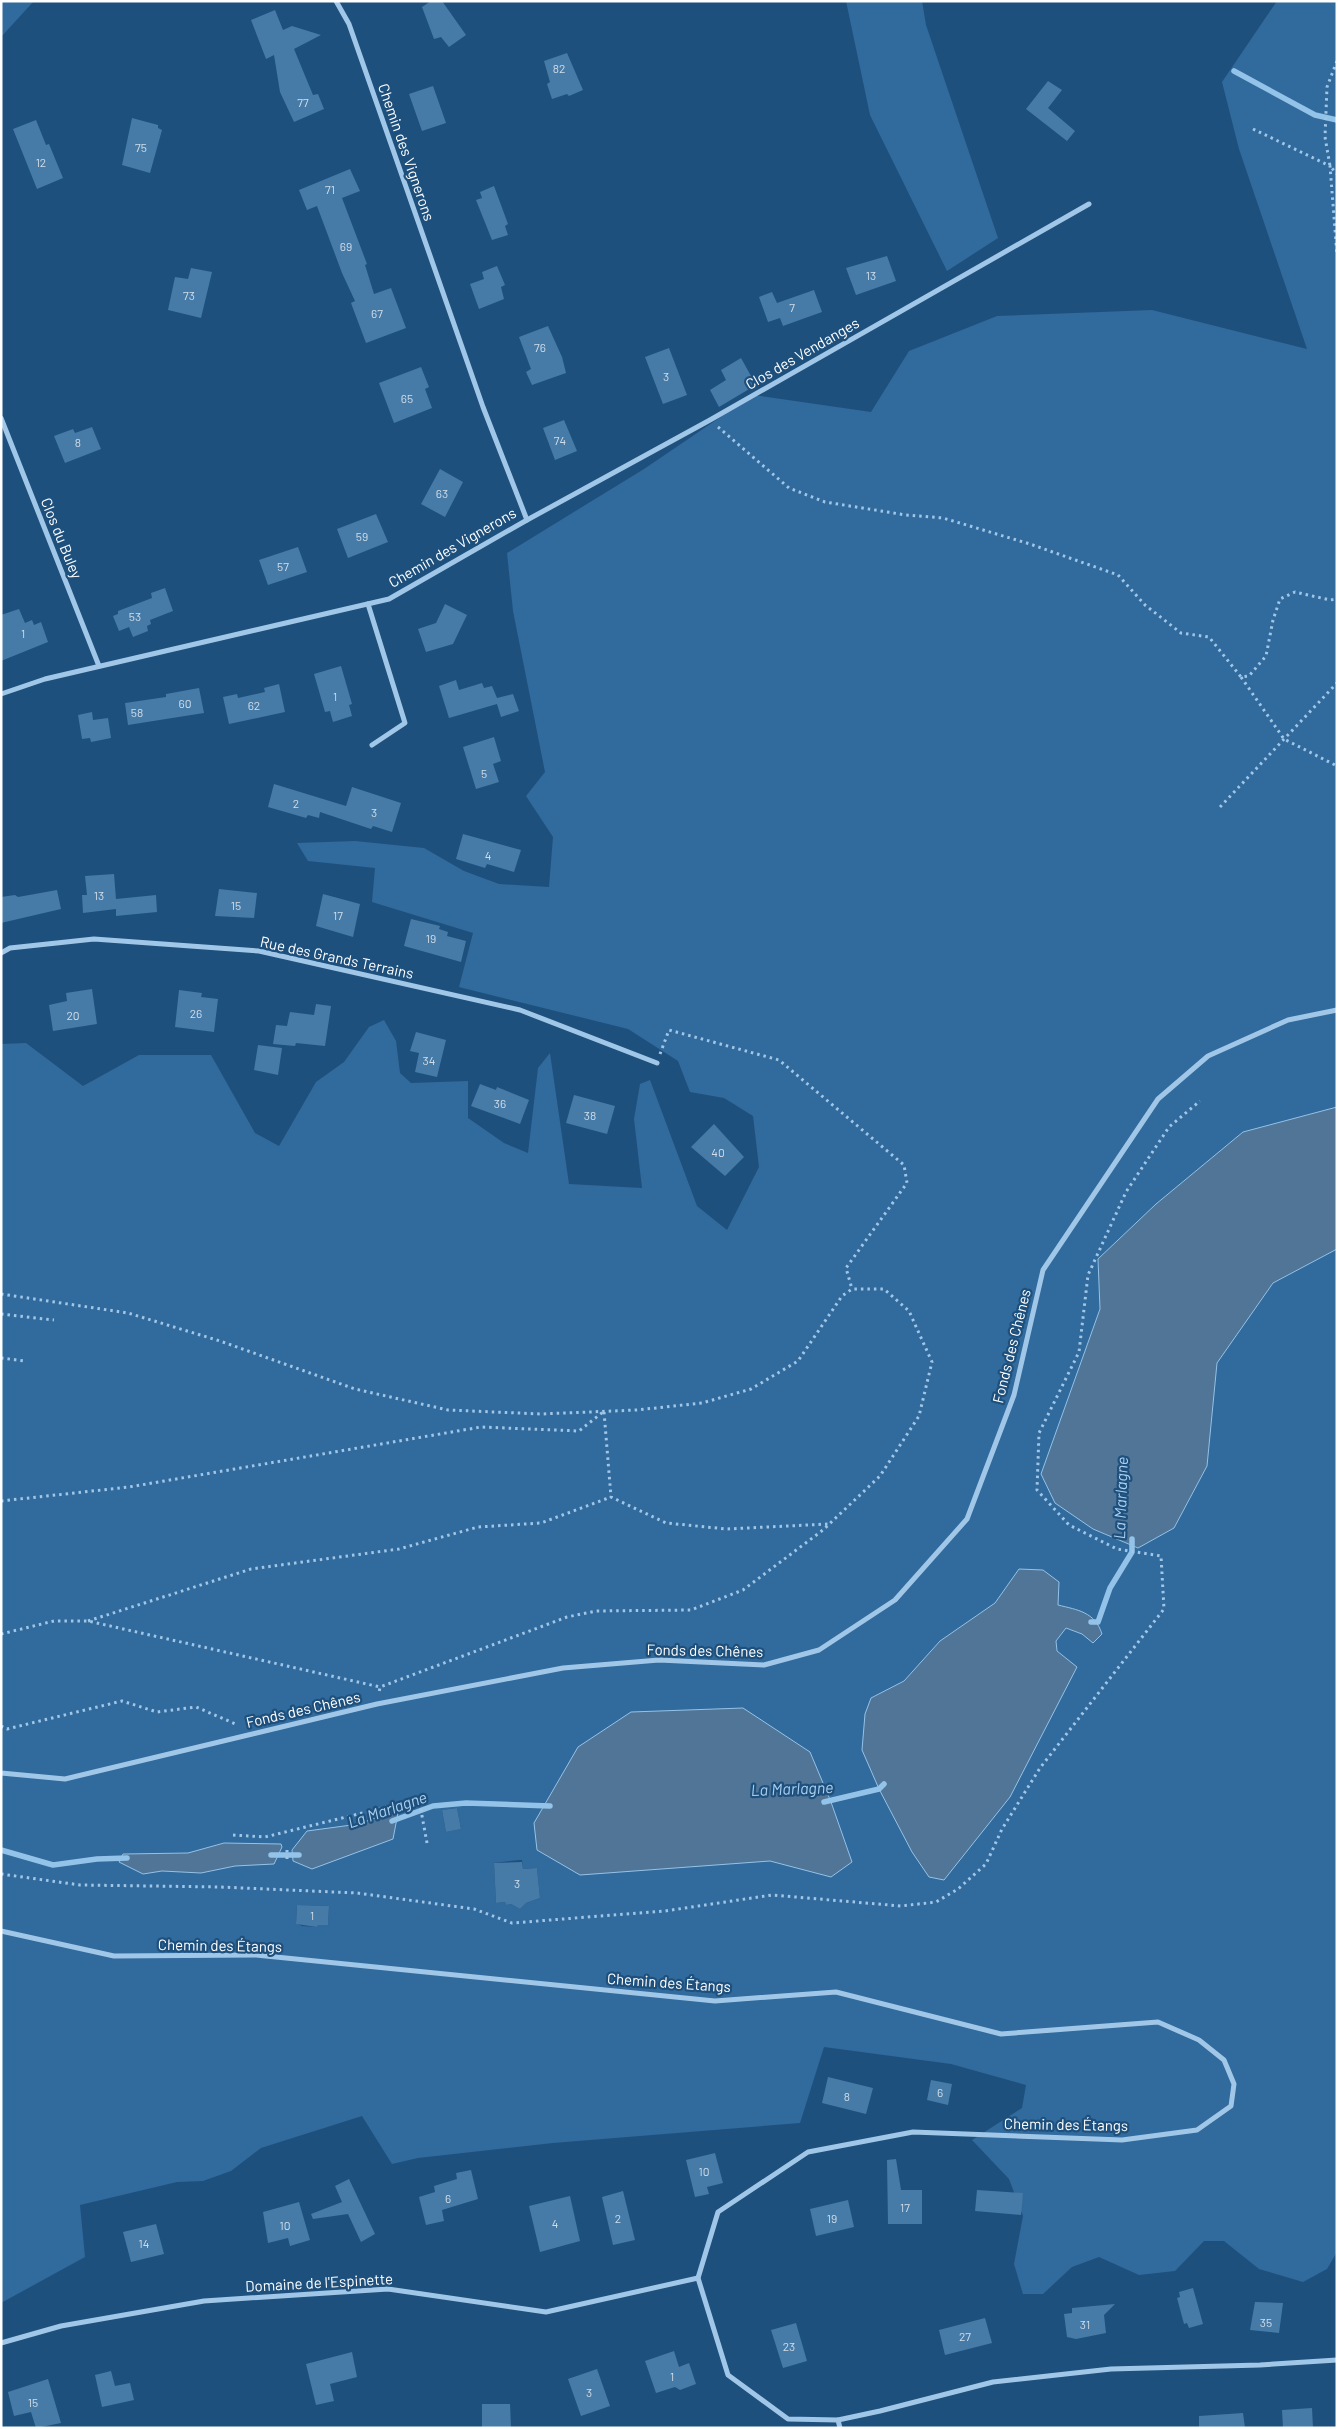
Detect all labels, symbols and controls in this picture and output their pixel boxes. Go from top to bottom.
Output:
house number: 82 [553,61,565,75]
street label: Chemin des Vignerons [375,81,439,223]
house number: 77 [297,95,309,109]
house number: 75 [135,140,147,154]
house number: 12 [36,155,46,169]
house number: 71 [325,182,335,196]
house number: 69 [340,239,352,253]
house number: 13 [866,268,876,282]
house number: 73 [183,288,195,302]
house number: 7 [789,300,795,314]
house number: 67 [371,306,383,320]
street label: Clos des Vendanges [742,313,862,393]
house number: 76 [534,340,546,354]
house number: 3 [663,369,669,383]
house number: 65 [401,391,413,405]
house number: 74 [554,433,566,447]
house number: 8 [75,435,81,449]
house number: 63 [436,486,448,500]
street label: Clos du Buley [38,495,86,581]
street label: Chemin des Vignerons [385,503,519,591]
house number: 59 [356,529,368,543]
house number: 57 [277,559,289,573]
house number: 53 [129,609,141,623]
house number: 1 [21,626,25,640]
house number: 1 [333,689,337,703]
house number: 60 [179,696,191,710]
house number: 62 [248,698,260,712]
house number: 58 [131,705,143,719]
house number: 5 [481,766,487,780]
house number: 2 [293,796,299,810]
house number: 3 [371,805,377,819]
house number: 4 [485,848,491,862]
house number: 13 [94,888,104,902]
house number: 15 [231,898,241,912]
house number: 17 [333,908,343,922]
house number: 19 [426,931,436,945]
street label: Rue des Grands Terrains [259,932,415,982]
house number: 26 [190,1006,202,1020]
house number: 20 [66,1008,80,1022]
house number: 34 [423,1053,435,1067]
house number: 36 [494,1096,506,1110]
house number: 38 [584,1108,596,1122]
house number: 40 [711,1145,725,1159]
street label: Fonds des Chênes [988,1287,1034,1405]
water label: La Marlagne [1109,1456,1131,1540]
street label: Fonds des Chênes [646,1640,764,1660]
street label: Fonds des Chênes [244,1687,362,1731]
water label: La Marlagne [750,1777,834,1799]
water label: La Marlagne [345,1787,429,1831]
house number: 3 [514,1876,520,1890]
house number: 1 [310,1908,314,1922]
street label: Chemin des Étangs [158,1935,282,1955]
street label: Chemin des Étangs [606,1969,732,1995]
house number: 6 [937,2085,943,2099]
house number: 8 [844,2089,850,2103]
street label: Chemin des Étangs [1004,2114,1128,2134]
house number: 10 [699,2164,709,2178]
house number: 6 [445,2191,451,2205]
house number: 17 [900,2200,910,2214]
house number: 2 [615,2211,621,2225]
house number: 19 [827,2211,837,2225]
house number: 4 [552,2216,558,2230]
house number: 10 [280,2218,290,2232]
house number: 14 [139,2236,149,2250]
street label: Domaine de l'Espinette [245,2269,393,2295]
house number: 35 [1260,2315,1272,2329]
house number: 31 [1080,2317,1090,2331]
house number: 27 [959,2329,971,2343]
house number: 23 [783,2339,795,2353]
house number: 1 [670,2369,674,2383]
house number: 3 [586,2385,592,2399]
house number: 15 [28,2395,38,2409]

